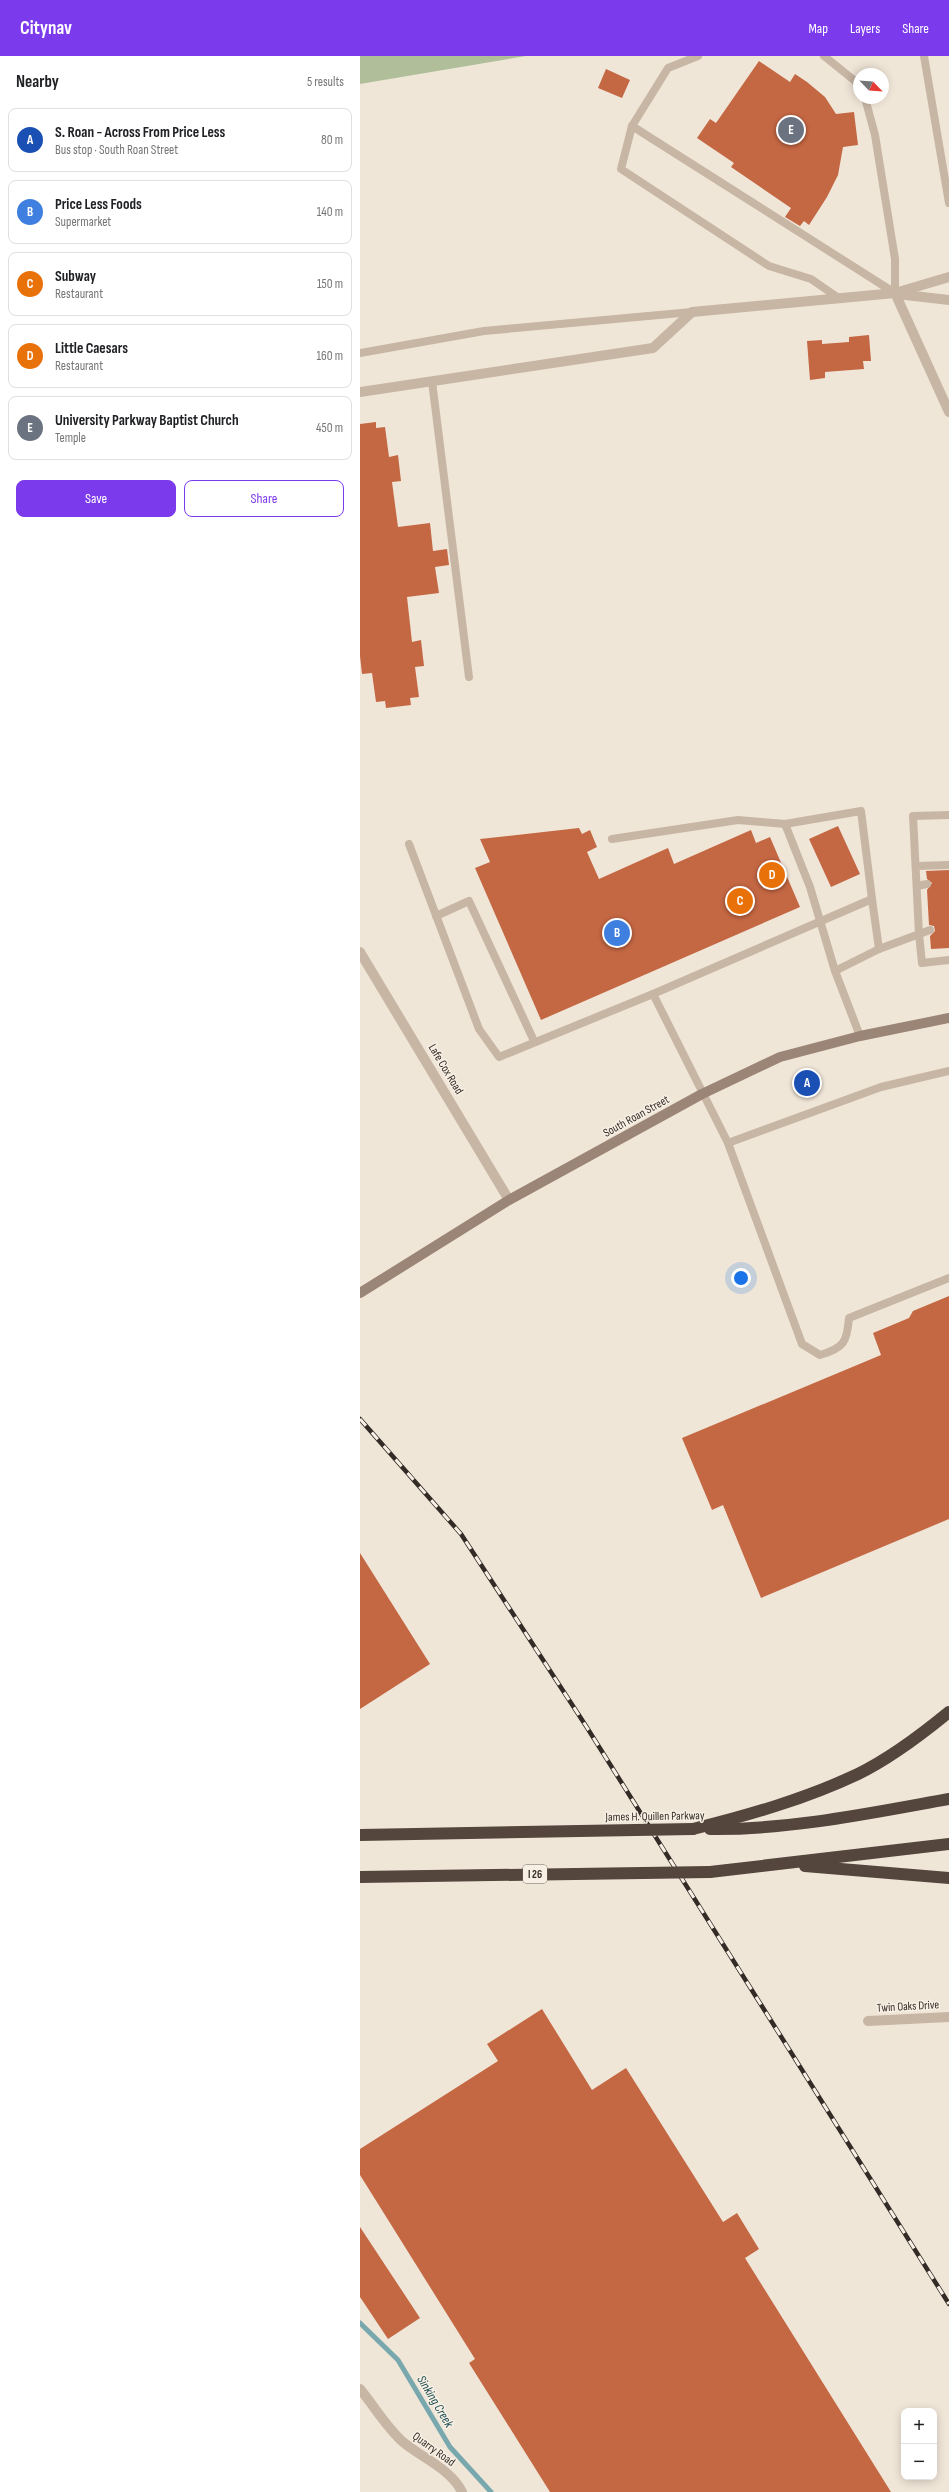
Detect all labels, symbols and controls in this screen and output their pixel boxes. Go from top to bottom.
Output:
text: Citynav [20,17,72,40]
text: Map [808,20,828,37]
text: Layers [850,20,880,37]
text: Share [902,20,929,37]
north arrow [853,68,889,104]
text: Nearby [16,72,59,92]
text: 5 results [307,74,344,90]
pin: E [778,115,804,145]
text: S. Roan - Across From Price Less [55,123,225,142]
text: A [27,132,33,148]
text: 80 m [321,132,343,148]
text: Bus stop · South Roan Street [55,142,178,158]
text: Price Less Foods [55,195,142,214]
text: B [27,204,33,220]
text: 140 m [317,204,343,220]
text: Supermarket [55,214,111,230]
text: Subway [55,267,96,286]
text: C [27,276,33,292]
text: 150 m [317,276,343,292]
text: Restaurant [55,286,103,302]
text: Little Caesars [55,339,128,358]
text: D [27,348,33,364]
text: 160 m [317,348,343,364]
text: Restaurant [55,358,103,374]
text: University Parkway Baptist Church [55,411,239,430]
text: E [27,420,33,436]
text: 450 m [316,420,343,436]
text: Temple [55,430,86,446]
button: Save [16,480,176,517]
button: Share [184,480,344,517]
pin: D [759,860,785,890]
pin: C [727,886,753,916]
pin: B [604,918,630,948]
street label: Lafe Cox Road [425,1041,466,1097]
pin: A [794,1068,820,1098]
street label: South Roan Street [601,1092,672,1141]
your location [731,1268,751,1288]
street label: James H. Quillen Parkway [604,1808,705,1825]
road number: I 26 [523,1865,547,1883]
street label: Twin Oaks Drive [876,1997,940,2016]
water label: Sinking Creek [413,2373,457,2431]
map controls [901,2408,937,2480]
button: + [901,2408,937,2444]
street label: Quarry Road [409,2429,458,2470]
button: − [901,2444,937,2480]

